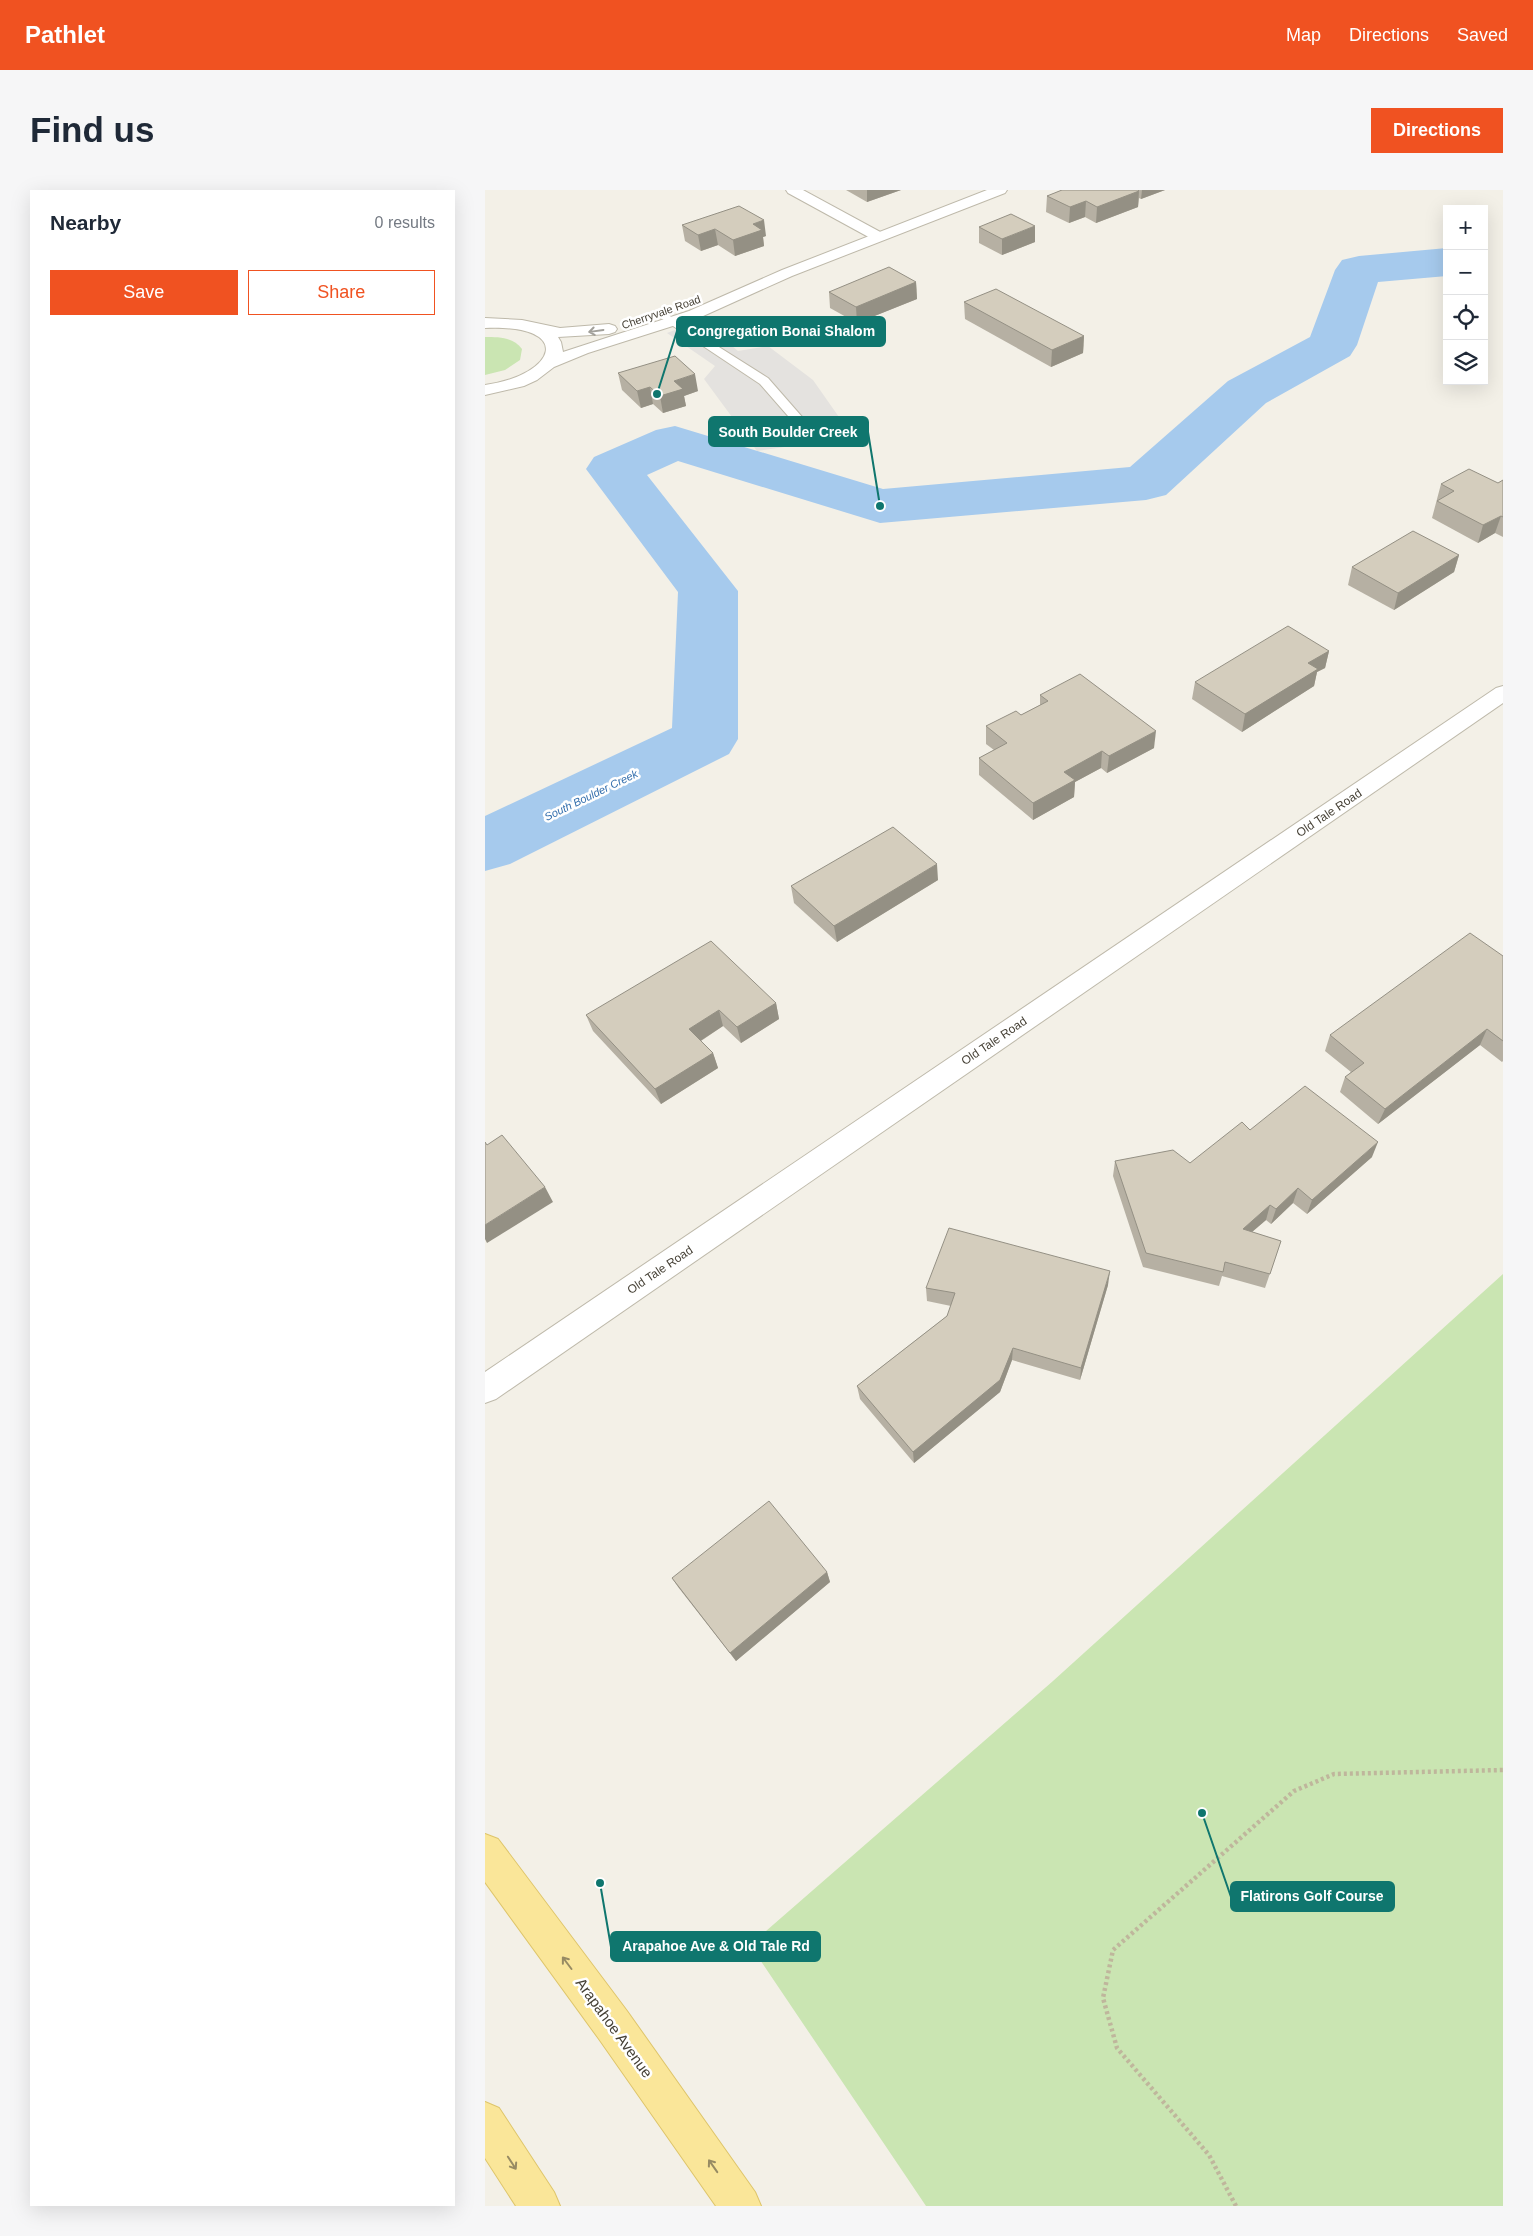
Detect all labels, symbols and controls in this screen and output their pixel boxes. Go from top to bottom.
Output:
text: Pathlet [25,21,105,48]
text: Map [1286,25,1321,45]
text: Directions [1349,25,1429,45]
text: Saved [1457,25,1508,45]
button: Directions [1371,108,1503,153]
text: Find us [30,110,154,149]
map controls [1443,205,1488,385]
button: + [1443,205,1488,250]
text: Nearby [50,211,121,234]
text: 0 results [375,214,435,231]
button: − [1443,250,1488,295]
button: Save [50,270,238,315]
button: Share [248,270,435,315]
street label: Cherryvale Road [620,293,702,331]
button: locate [1443,295,1488,340]
callout: Congregation Bonai Shalom [677,317,885,346]
text: Congregation Bonai Shalom [687,323,875,339]
one-way arrow [588,326,604,336]
button: layers [1443,340,1488,385]
callout: South Boulder Creek [709,417,868,446]
text: South Boulder Creek [718,424,858,440]
water label: South Boulder Creek [542,767,640,823]
street label: Old Tale Road [1294,786,1364,840]
street label: Old Tale Road [959,1014,1029,1068]
street label: Old Tale Road [625,1243,695,1297]
callout: Flatirons Golf Course [1231,1882,1394,1911]
text: Flatirons Golf Course [1240,1888,1384,1904]
callout: Arapahoe Ave & Old Tale Rd [611,1932,820,1961]
text: Arapahoe Ave & Old Tale Rd [622,1938,810,1954]
one-way arrow [562,1956,572,1970]
street label: Arapahoe Avenue [573,1975,656,2081]
one-way arrow [506,2156,517,2170]
one-way arrow [708,2159,718,2173]

